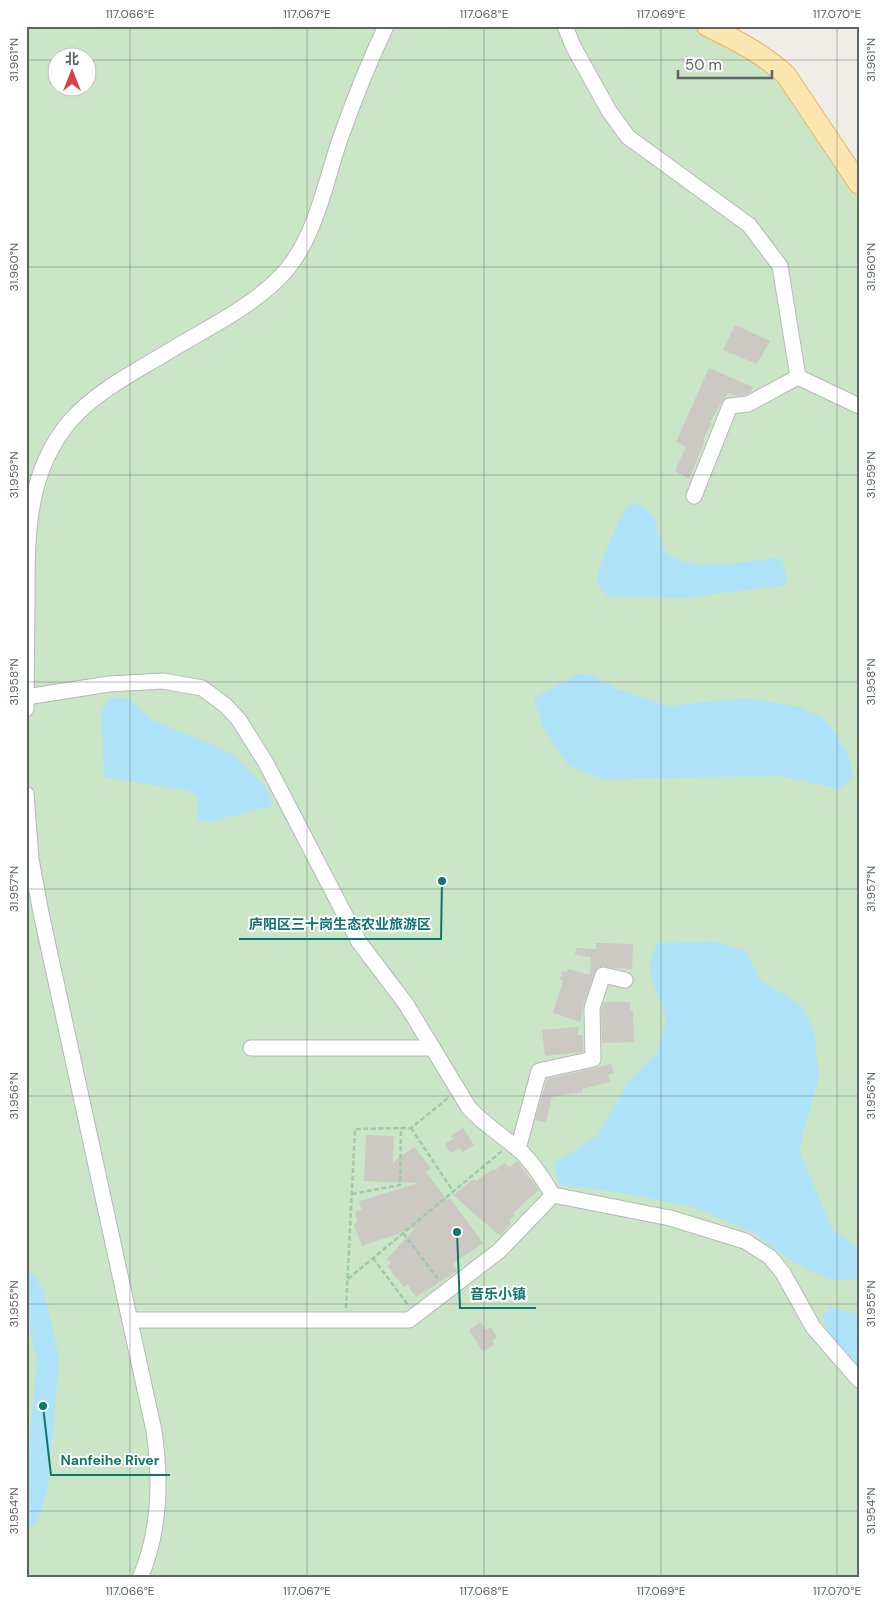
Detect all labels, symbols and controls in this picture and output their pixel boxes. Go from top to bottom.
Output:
text: 117.066°E [105,6,155,22]
text: 117.067°E [283,6,331,22]
text: 117.068°E [459,6,509,22]
text: 117.069°E [636,6,686,22]
text: 117.070°E [813,6,861,22]
text: 31.961°N [6,38,22,82]
text: 31.961°N [863,38,879,82]
north arrow [48,48,98,98]
scale bar [678,48,771,80]
text: 北 [65,50,79,68]
text: 50 m [685,55,722,75]
text: 31.960°N [6,243,22,291]
text: 31.960°N [863,243,879,291]
text: 31.959°N [6,451,22,499]
text: 31.959°N [863,451,879,499]
text: 31.958°N [6,658,22,706]
text: 31.958°N [863,658,879,706]
text: 31.957°N [6,866,22,912]
text: 31.957°N [863,866,879,912]
callout: 庐阳区三十岗生态农业旅游区 [239,910,441,939]
text: 庐阳区三十岗生态农业旅游区 [249,915,431,933]
text: 31.956°N [6,1072,22,1120]
text: 31.956°N [863,1072,879,1120]
callout: 音乐小镇 [460,1279,536,1308]
text: 31.955°N [6,1280,22,1328]
text: 31.955°N [863,1280,879,1328]
text: 音乐小镇 [470,1285,526,1303]
callout: Nanfeihe River [51,1446,170,1475]
text: Nanfeihe River [60,1451,160,1469]
text: 31.954°N [6,1487,22,1535]
text: 31.954°N [863,1487,879,1535]
text: 117.066°E [105,1583,155,1599]
text: 117.067°E [283,1583,331,1599]
text: 117.068°E [459,1583,509,1599]
text: 117.069°E [636,1583,686,1599]
text: 117.070°E [813,1583,861,1599]

